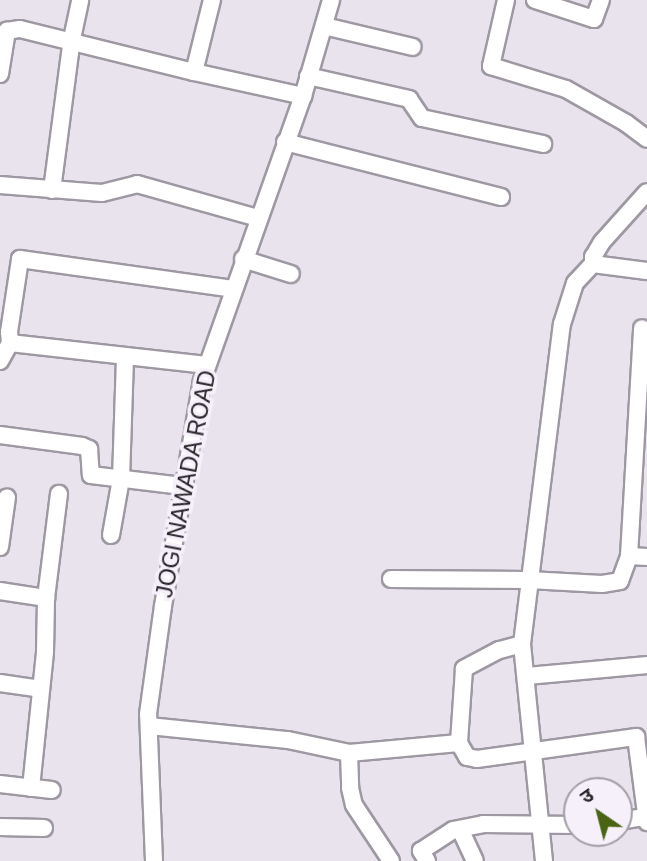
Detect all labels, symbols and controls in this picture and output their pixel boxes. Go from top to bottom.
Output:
street label: JOGI NAWADA ROAD [150,367,222,601]
north arrow [563,777,633,847]
text: उ [576,784,597,808]

